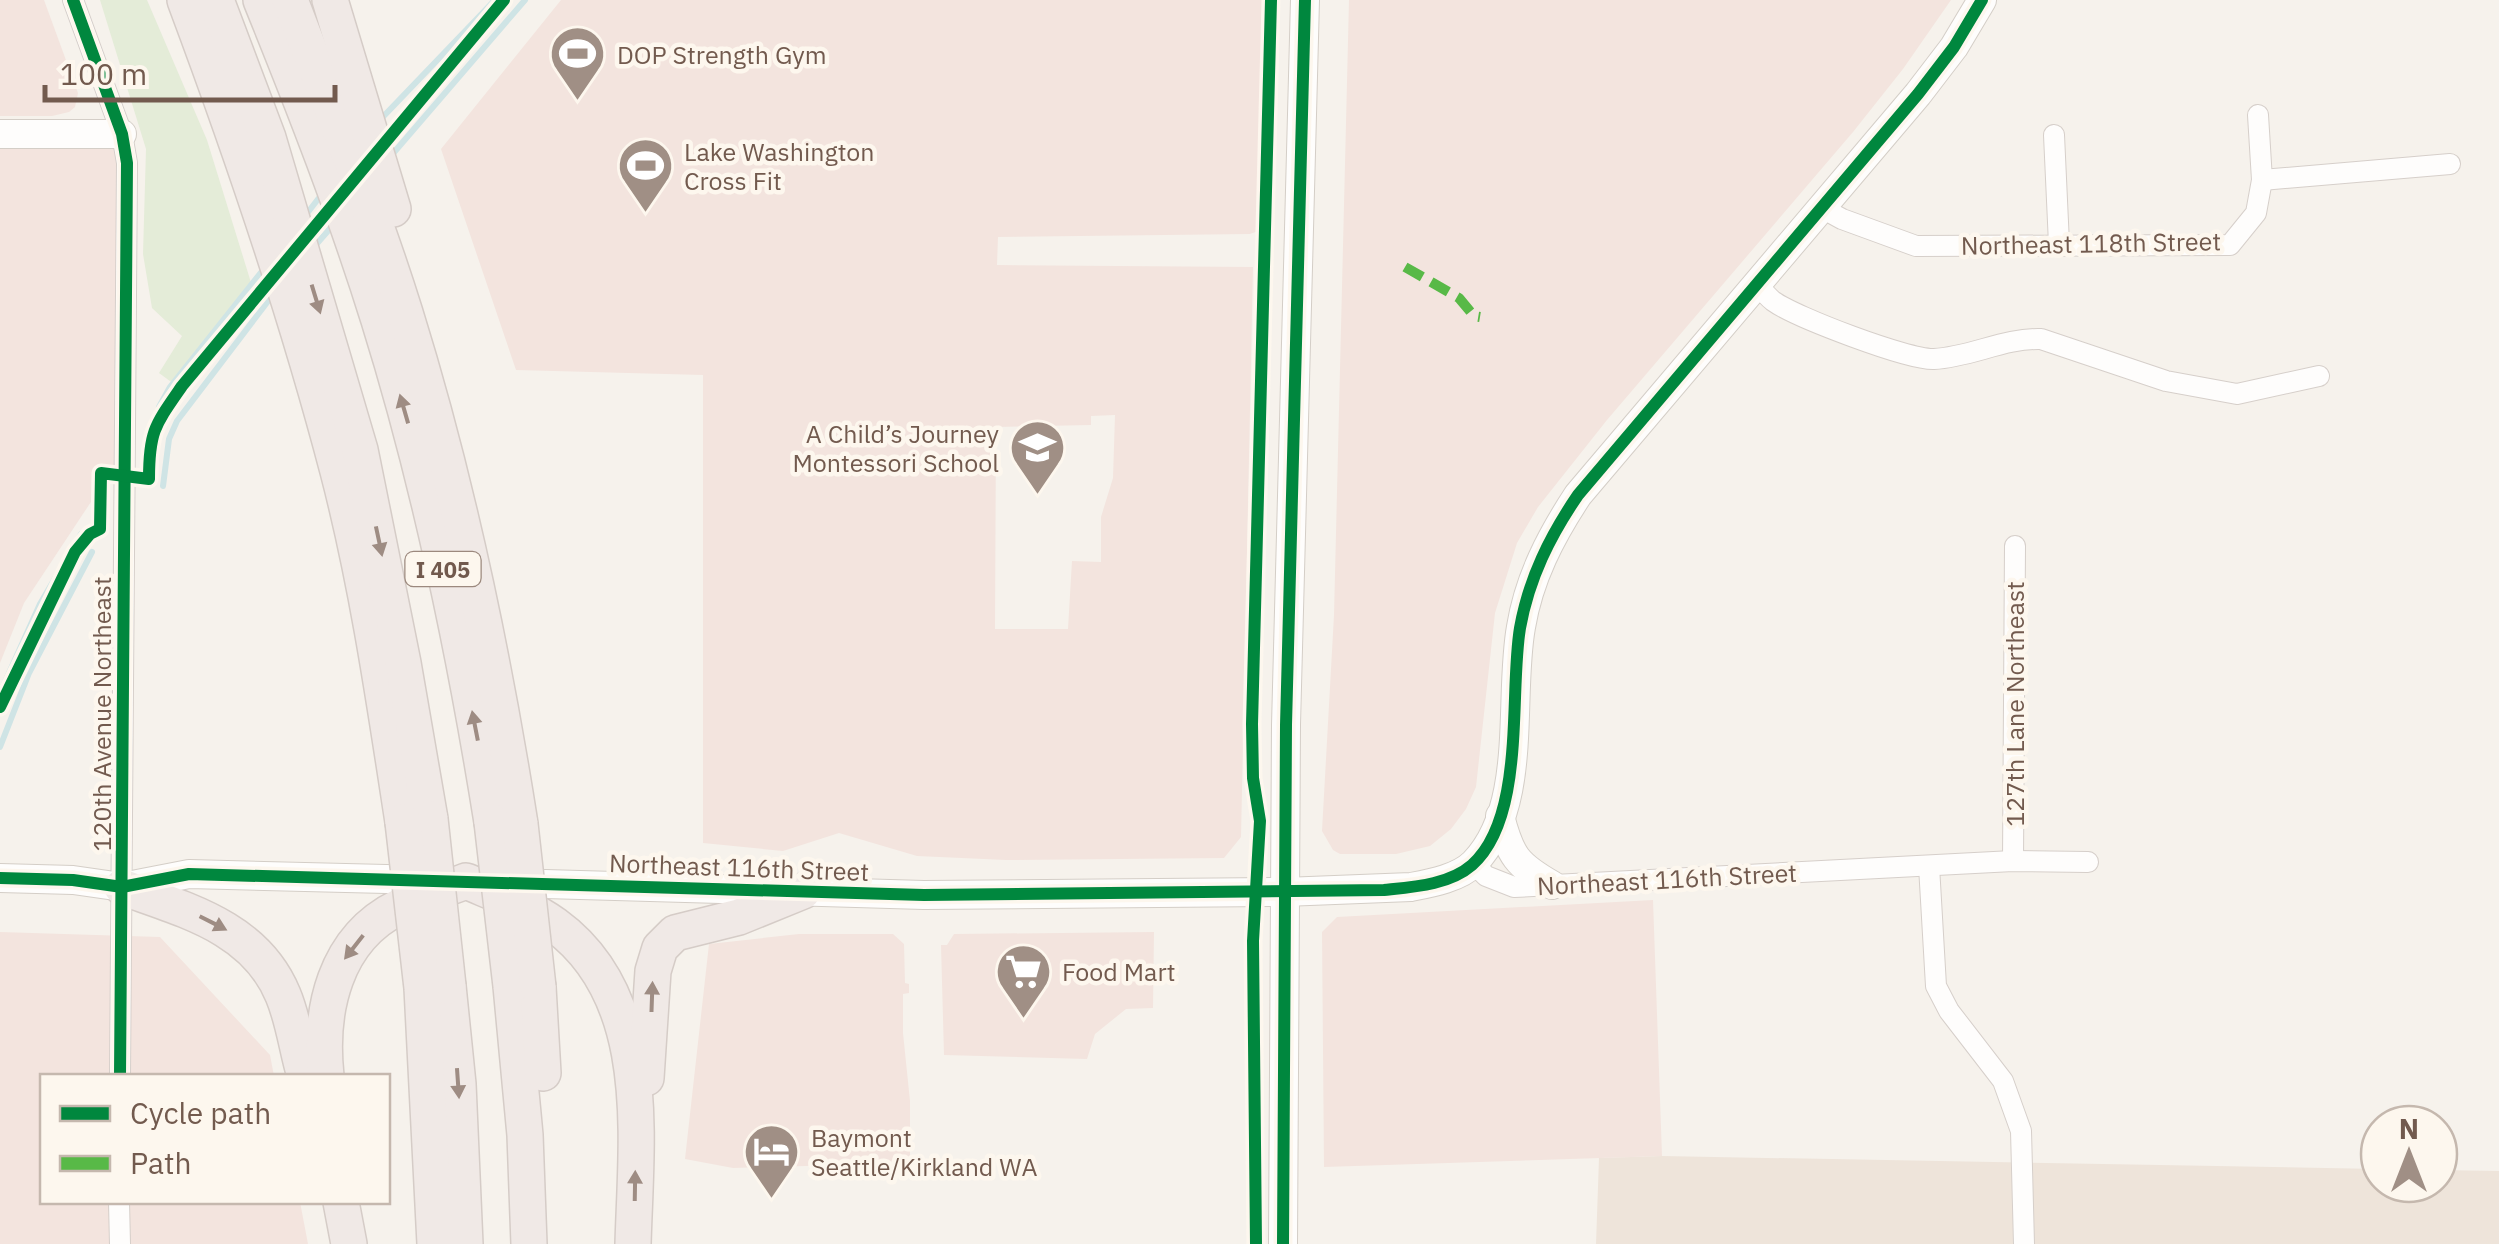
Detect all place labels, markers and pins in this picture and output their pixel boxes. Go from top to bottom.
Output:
sports icon: DOP Strength Gym [548,24,608,103]
place label: DOP Strength Gym [617,38,827,71]
sports icon: Lake Washington Cross Fit [615,135,675,214]
place label: Lake Washington Cross Fit [684,135,875,197]
place label: A Child’s Journey Montessori School [792,417,1000,479]
school or university icon: A Child’s Journey Montessori School [1008,417,1068,496]
supermarket icon: Food Mart [993,941,1053,1020]
place label: Food Mart [1062,955,1175,988]
hotel icon: Baymont Seattle/Kirkland WA [742,1121,802,1200]
place label: Baymont Seattle/Kirkland WA [811,1121,1037,1183]

